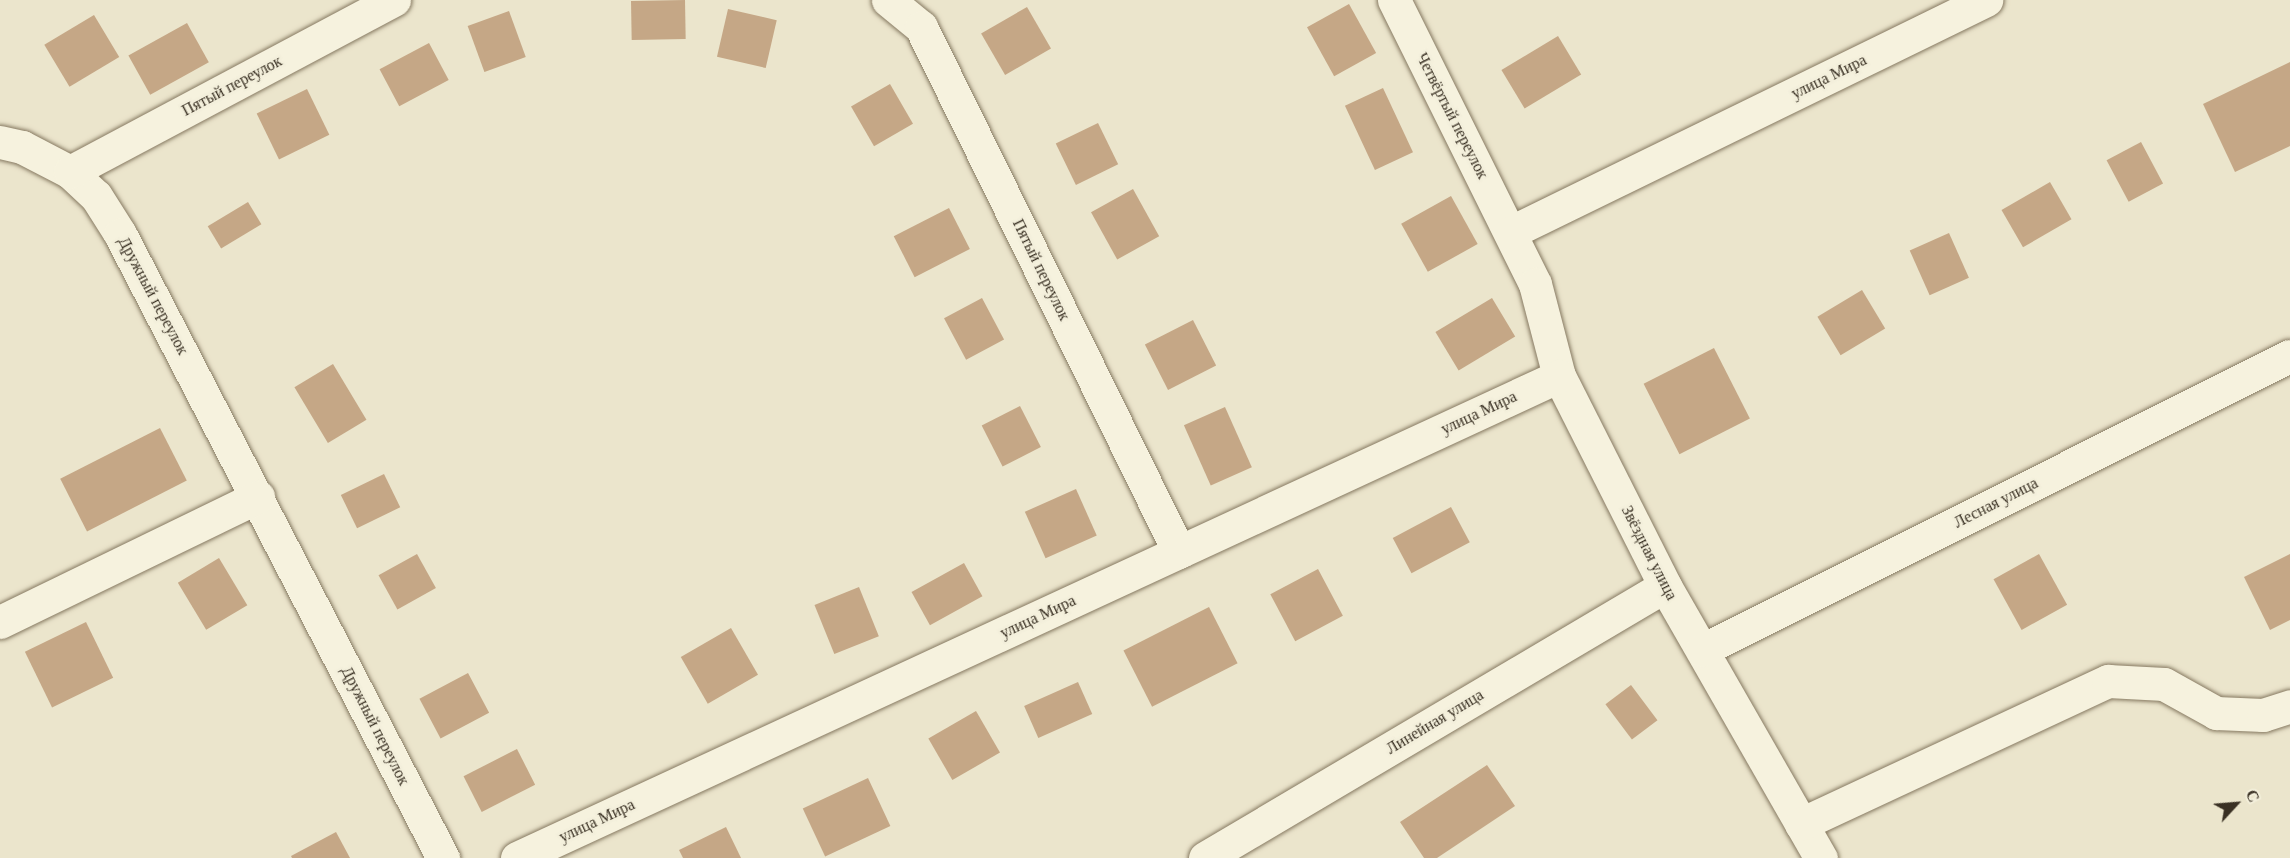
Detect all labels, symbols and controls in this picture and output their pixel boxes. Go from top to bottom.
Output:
street label: Четвёртый переулок [1412,50,1492,182]
street label: улица Мира [1788,51,1870,103]
street label: Пятый переулок [179,52,285,120]
street label: Пятый переулок [1008,216,1074,324]
street label: Дружный переулок [114,234,192,358]
street label: улица Мира [1438,387,1520,439]
street label: Лесная улица [1951,474,2041,532]
street label: Звёздная улица [1617,503,1681,603]
street label: улица Мира [997,591,1079,643]
street label: Дружный переулок [337,663,413,789]
street label: Линейная улица [1383,685,1487,759]
north arrow [2206,774,2266,834]
text: С [2242,787,2263,805]
street label: улица Мира [556,795,638,847]

